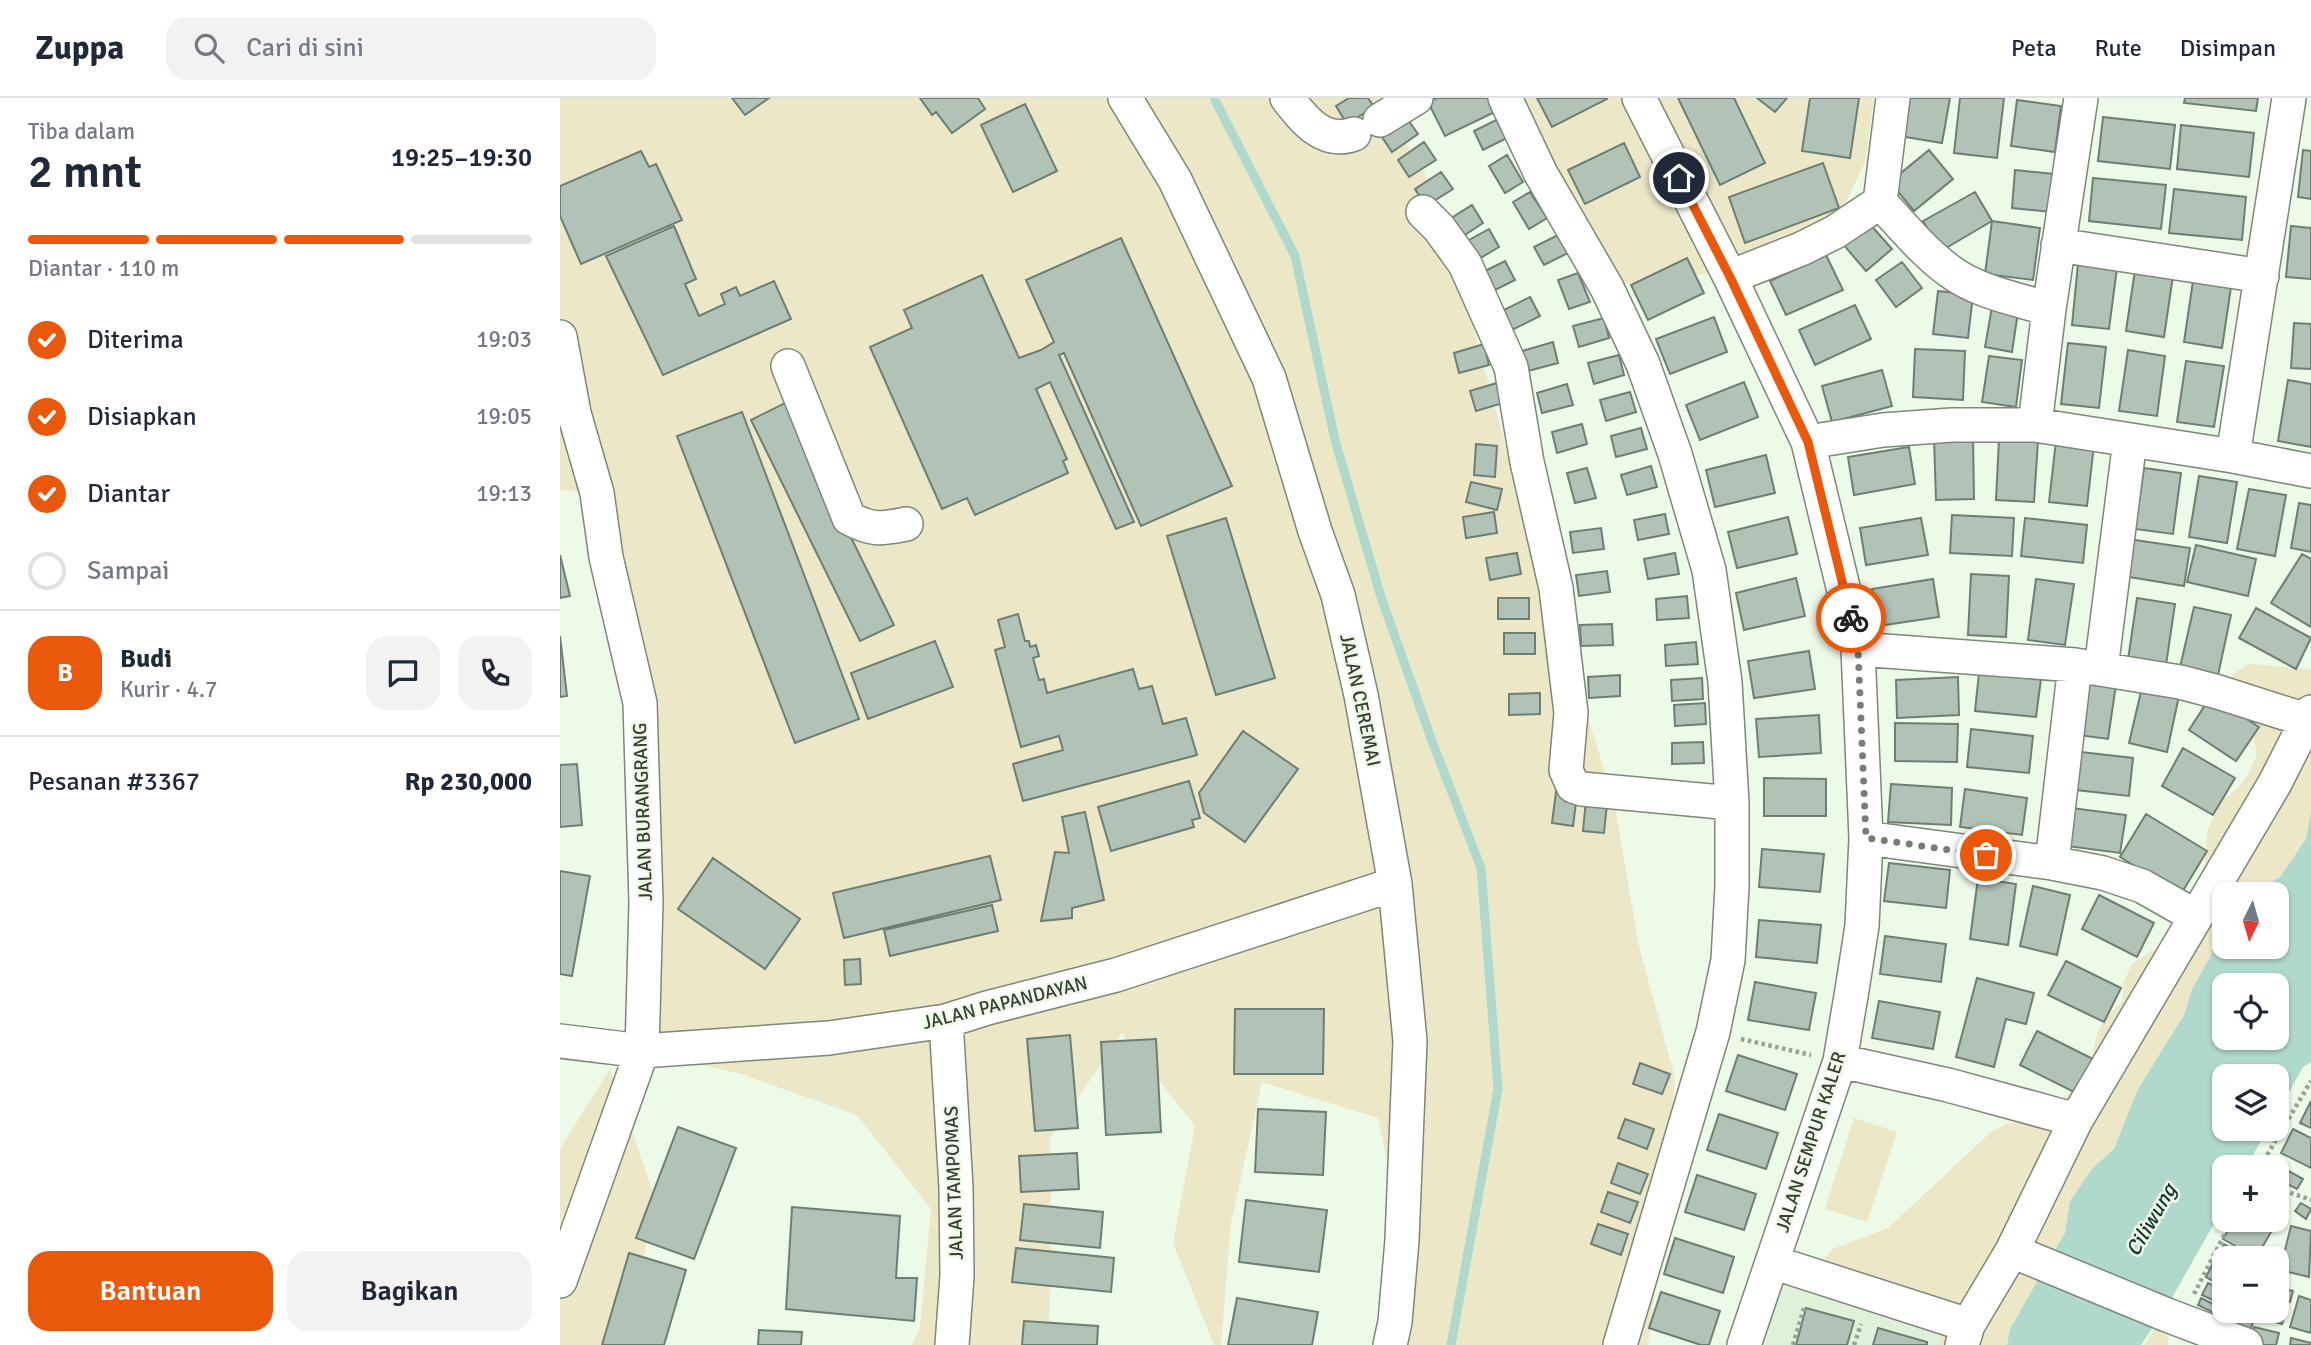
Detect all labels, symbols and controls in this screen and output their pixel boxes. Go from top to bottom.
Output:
search box [166,17,656,80]
text: Zuppa [35,28,124,69]
icon: search [190,29,228,67]
text: Cari di sini [246,32,364,64]
text: Peta [2011,33,2057,63]
text: Rute [2095,33,2142,63]
text: Disimpan [2180,33,2276,63]
text: Tiba dalam [28,117,135,146]
text: 19:25–19:30 [391,142,532,174]
text: 2 mnt [28,144,142,200]
pin [1649,148,1709,208]
icon: home [1660,159,1698,197]
text: Diantar · 110 m [28,254,179,283]
icon: check [28,321,66,359]
text: Diterima [87,324,184,356]
text: 19:03 [476,325,532,354]
icon: check [28,398,66,436]
text: Disiapkan [87,401,197,433]
text: 19:05 [476,402,532,431]
icon: check [28,475,66,513]
text: Diantar [87,478,170,510]
text: 19:13 [476,479,532,508]
text: Sampai [87,555,169,587]
courier [1816,583,1886,653]
icon: bike [1832,599,1870,637]
street label: JALAN CEREMAI [1334,631,1386,769]
button: chat [366,636,440,710]
button: phone [458,636,532,710]
text: Budi [120,643,172,675]
text: B [57,657,73,689]
text: Kurir · 4.7 [120,675,217,704]
street label: JALAN BURANGRANG [628,722,658,902]
text: Pesanan #3367 [28,766,200,798]
text: Rp 230,000 [404,766,532,798]
pin [1956,825,2016,885]
icon: bag [1967,836,2005,874]
north arrow [2212,882,2289,959]
map controls [2212,882,2289,1323]
street label: JALAN PAPANDAYAN [920,971,1090,1035]
button: locate [2212,973,2289,1050]
street label: JALAN SEMPUR KALER [1770,1049,1852,1235]
button: layers [2212,1064,2289,1141]
street label: JALAN TAMPOMAS [939,1106,969,1260]
button: + [2212,1155,2289,1232]
water label: Ciliwung [2120,1178,2183,1261]
button: − [2212,1246,2289,1323]
button: Bantuan [28,1251,273,1331]
button: Bagikan [287,1251,532,1331]

